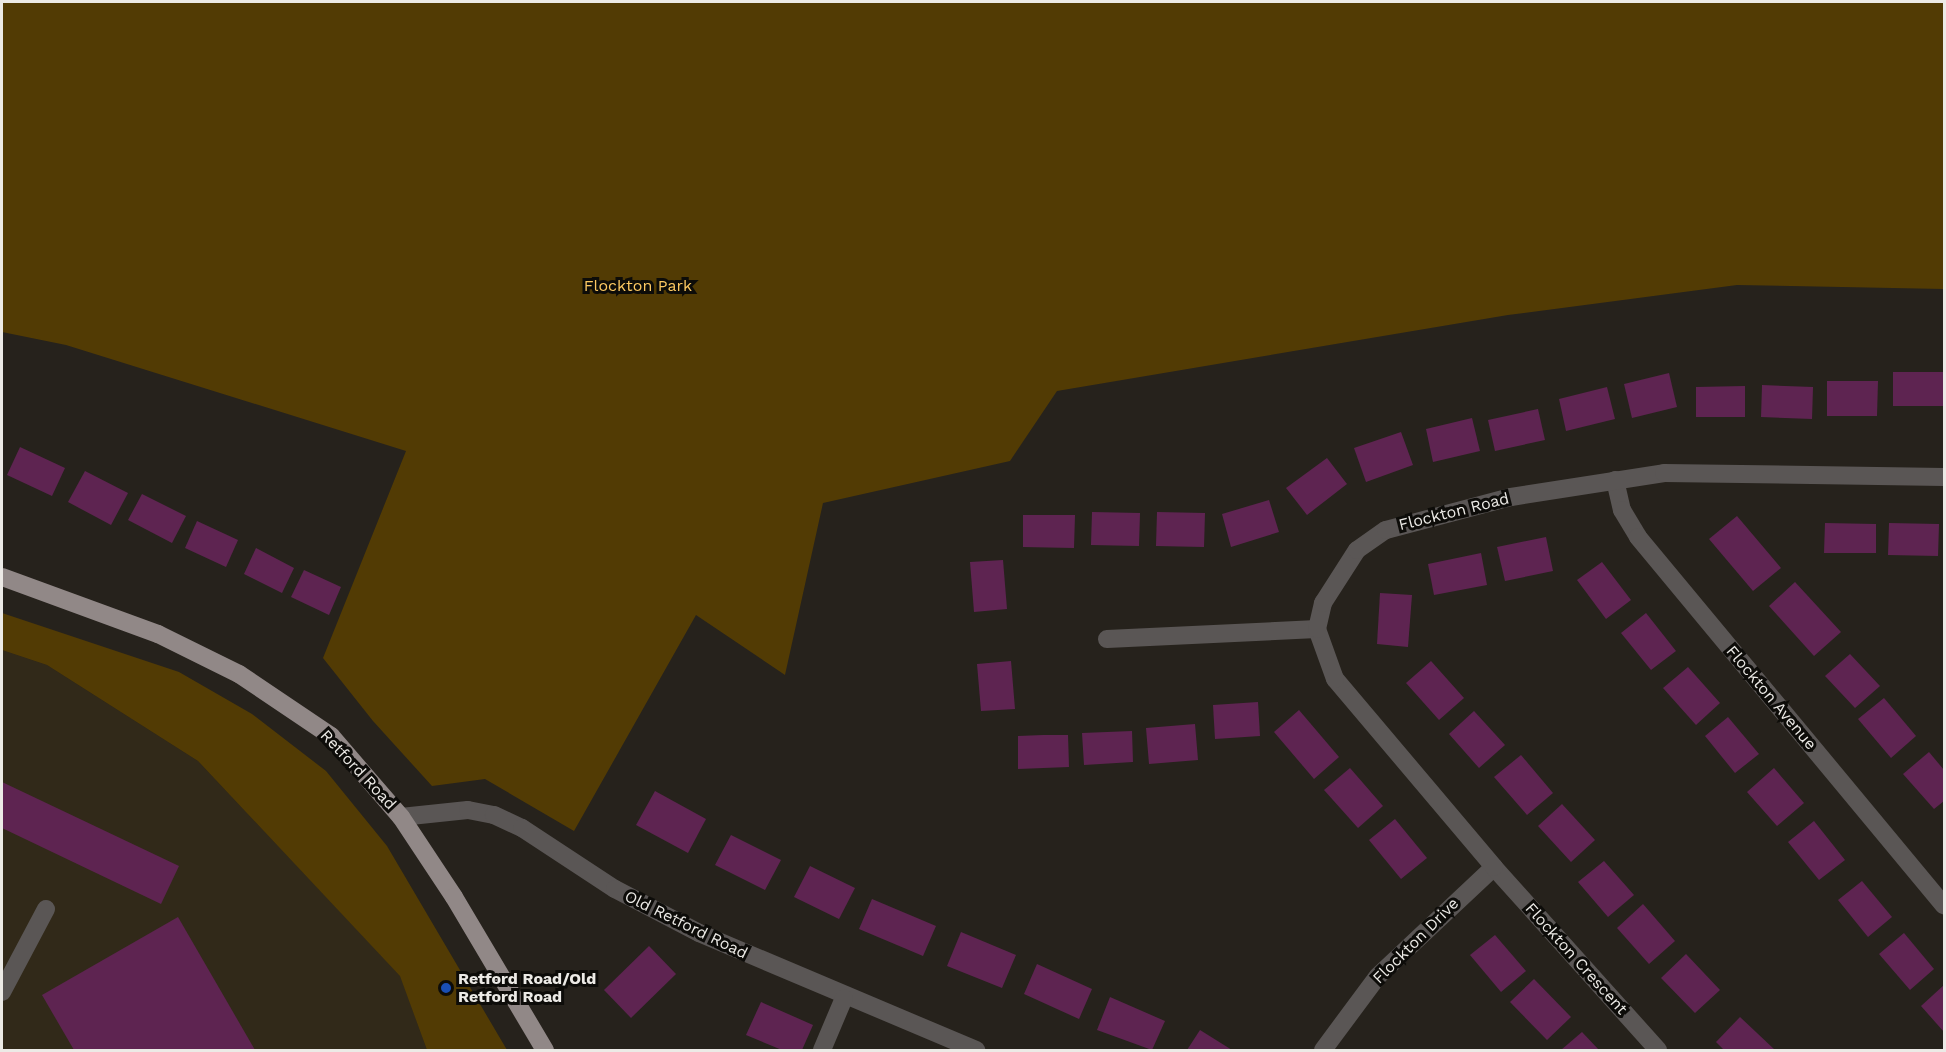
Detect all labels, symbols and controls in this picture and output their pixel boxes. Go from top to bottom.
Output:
park label: Flockton Park [584,276,692,296]
street label: Flockton Road [1397,489,1511,535]
street label: Flockton Avenue [1722,642,1820,754]
street label: Retford Road [316,726,400,814]
street label: Old Retford Road [621,887,751,963]
street label: Flockton Drive [1369,894,1463,988]
street label: Flockton Crescent [1521,899,1631,1019]
place label: Retford Road/Old Retford Road [458,969,596,1007]
marker: Retford Road/Old Retford Road [439,981,453,995]

